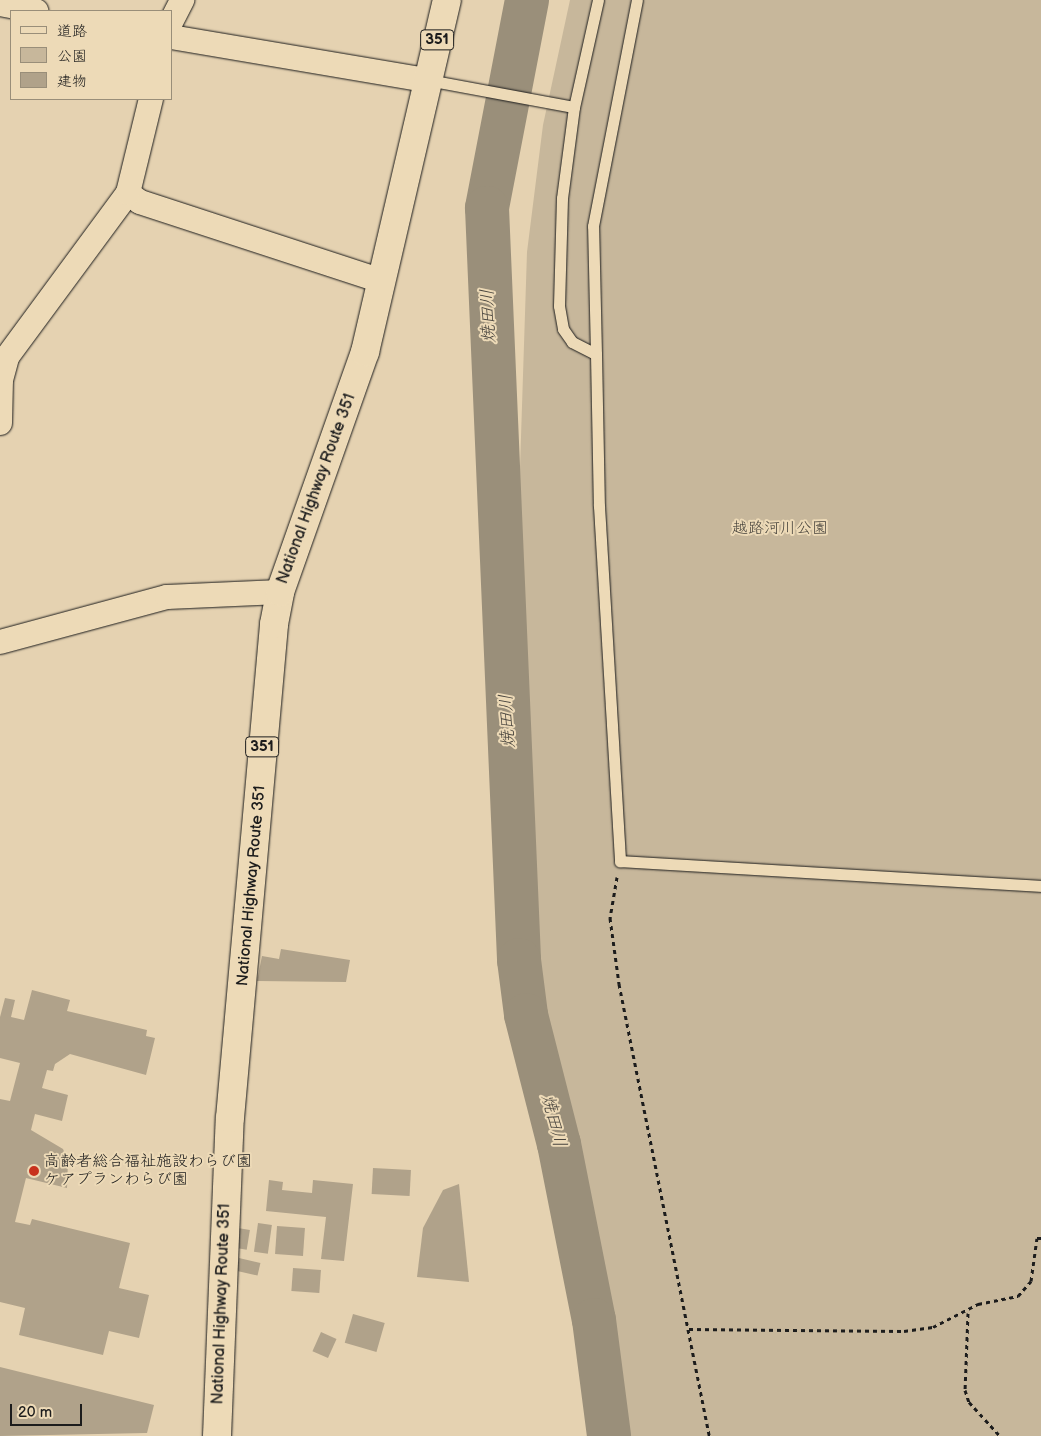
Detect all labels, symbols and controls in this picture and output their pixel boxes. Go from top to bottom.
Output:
legend [10,10,172,100]
text: 道路 [57,22,87,41]
road number: 351 [420,28,454,52]
text: 公園 [57,47,87,66]
text: 建物 [57,72,87,91]
water label: 焼田川 [477,289,501,343]
street label: National Highway Route 351 [273,391,361,587]
park label: 越路河川公園 [732,519,828,539]
water label: 焼田川 [496,693,520,749]
road number: 351 [244,734,280,760]
street label: National Highway Route 351 [234,785,270,987]
water label: 焼田川 [536,1092,570,1150]
place label: 高齢者総合福祉施設わらび園 ケアプランわらび園 [44,1152,252,1190]
marker: 高齢者総合福祉施設わらび園 ケアプランわらび園 [28,1165,40,1177]
street label: National Highway Route 351 [209,1203,235,1405]
scale bar [12,1394,85,1426]
text: 20 m [18,1403,52,1422]

